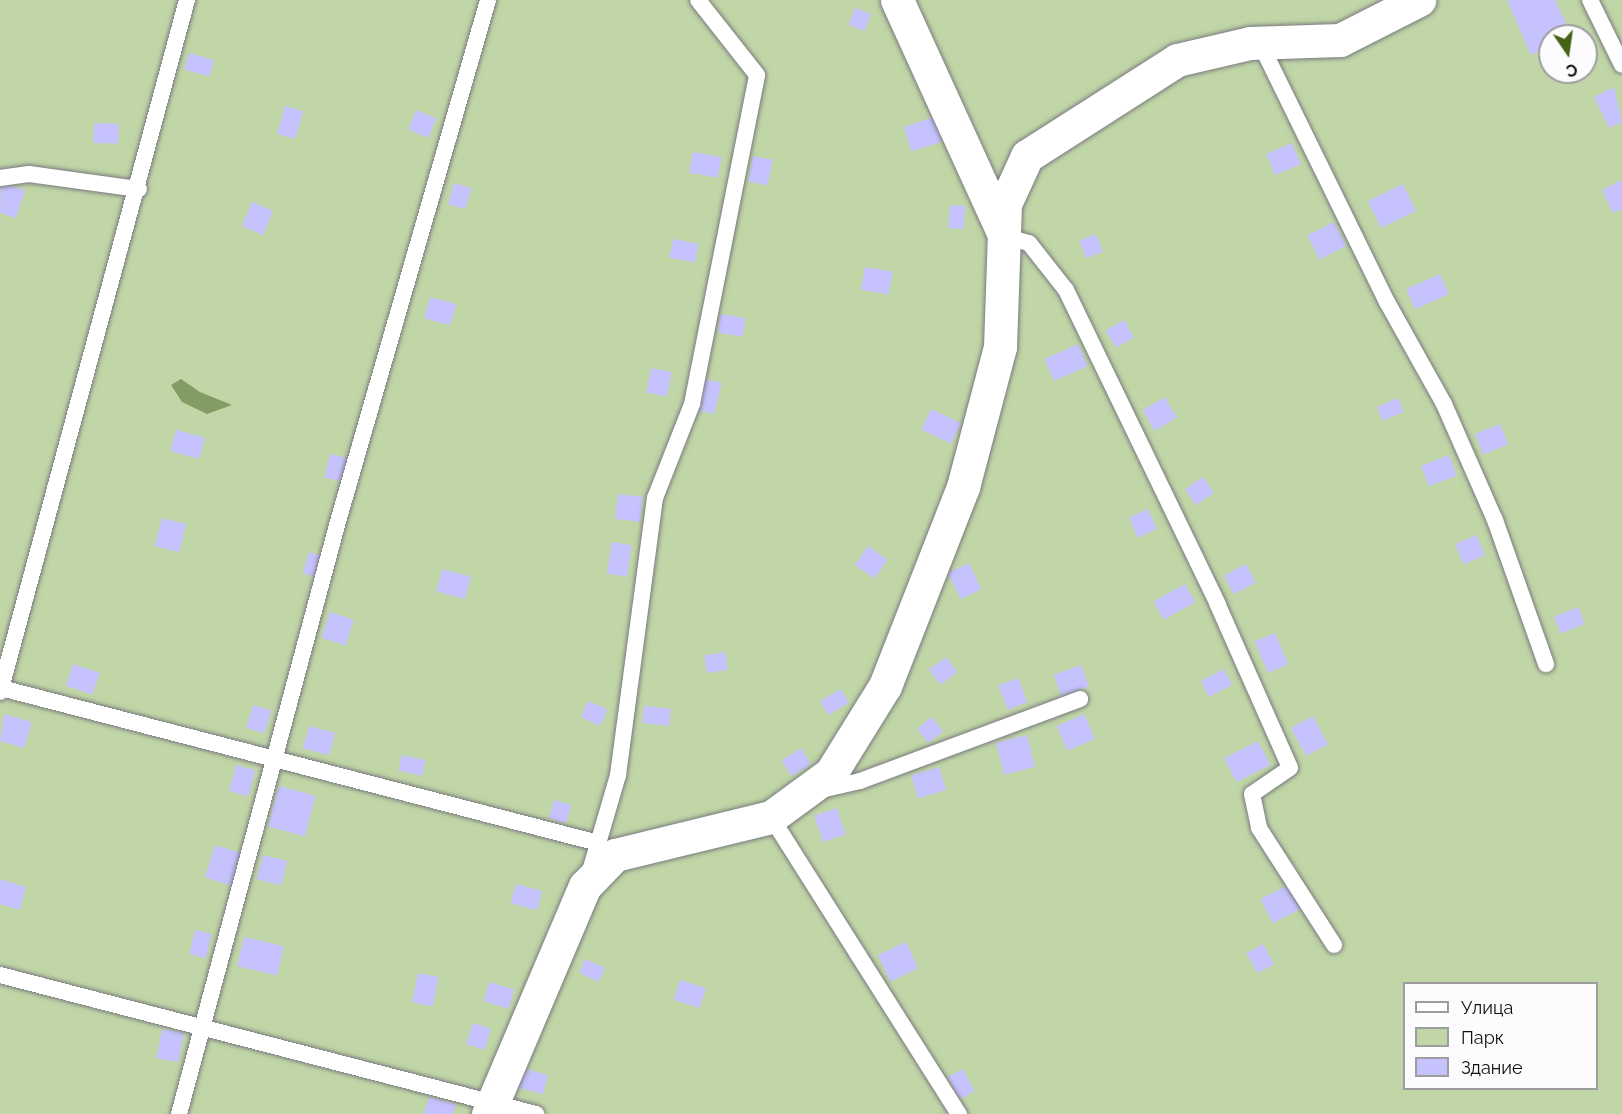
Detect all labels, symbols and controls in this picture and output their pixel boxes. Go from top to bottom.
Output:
north arrow [1538,24,1598,84]
text: С [1564,60,1579,81]
legend [1403,982,1598,1090]
text: Улица [1461,997,1513,1018]
text: Парк [1461,1027,1504,1048]
text: Здание [1461,1057,1523,1078]

